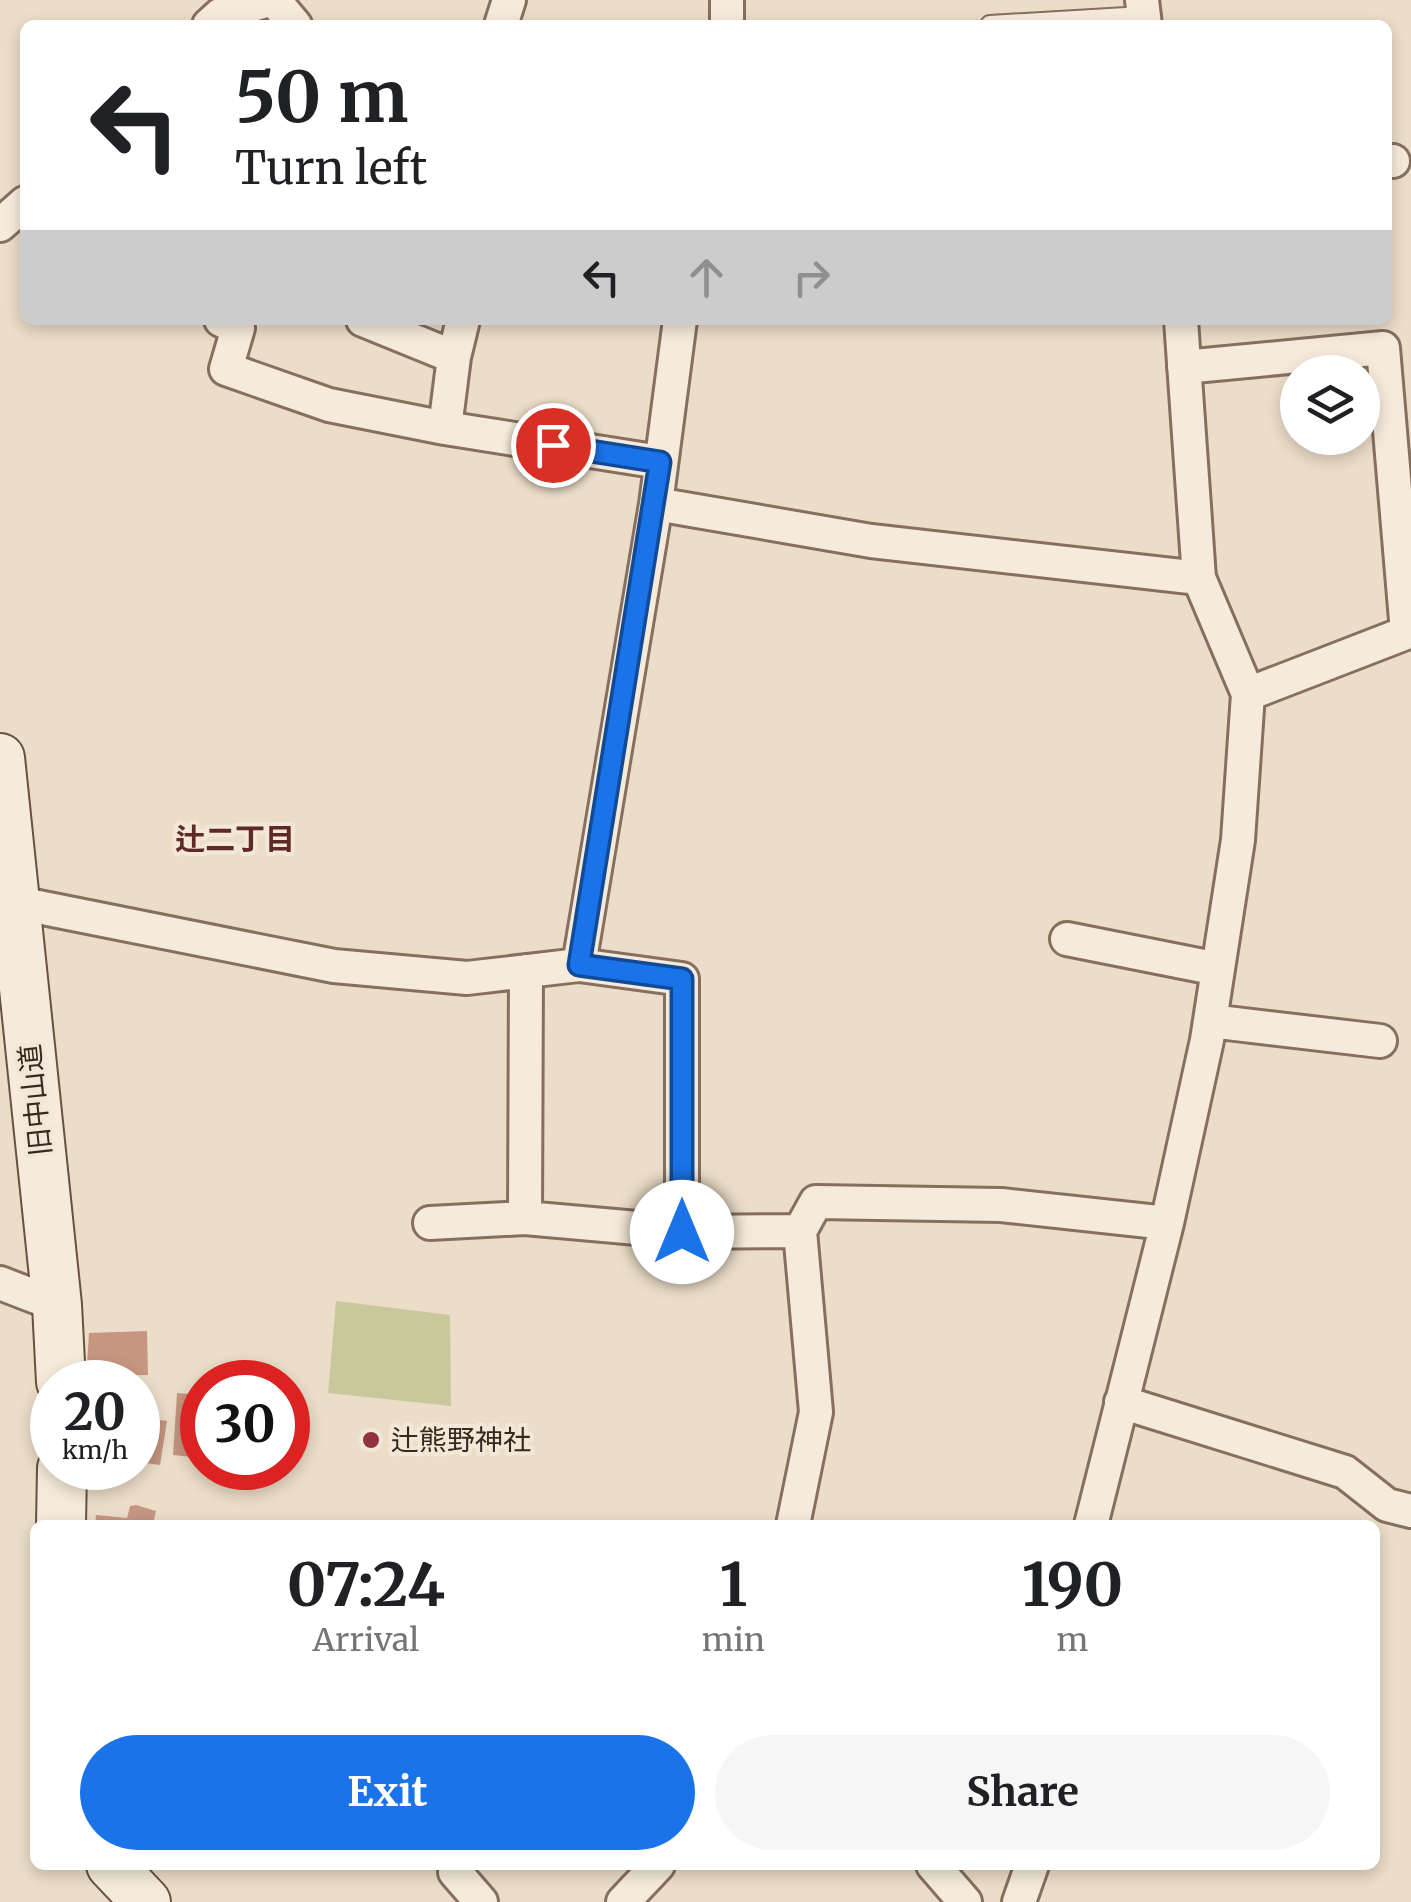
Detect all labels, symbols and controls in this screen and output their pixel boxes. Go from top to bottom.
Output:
text: 50 m [235,53,408,141]
icon: left [70,60,200,190]
text: Turn left [235,140,427,196]
icon: left [574,250,629,305]
icon: ahead [679,250,734,305]
icon: right [784,250,839,305]
map controls [1280,355,1380,455]
button: layers [1280,355,1380,455]
pin [511,403,596,488]
icon: arrive [526,418,581,473]
district label: 辻二丁目 [175,820,295,858]
street label: 旧中山道 [11,1042,59,1158]
position arrow [630,1180,734,1284]
speed limit sign: 30 [180,1360,310,1490]
text: 20 [64,1381,126,1444]
place label: 辻熊野神社 [391,1422,531,1458]
marker: 辻熊野神社 [360,1429,382,1451]
text: km/h [62,1434,128,1466]
text: 07:24 [287,1547,445,1622]
text: 1 [719,1547,747,1622]
text: 190 [1022,1547,1123,1622]
text: Arrival [312,1620,419,1660]
text: min [702,1620,765,1660]
text: m [1057,1620,1088,1660]
button: Exit [80,1735,695,1850]
button: Share [715,1735,1330,1850]

